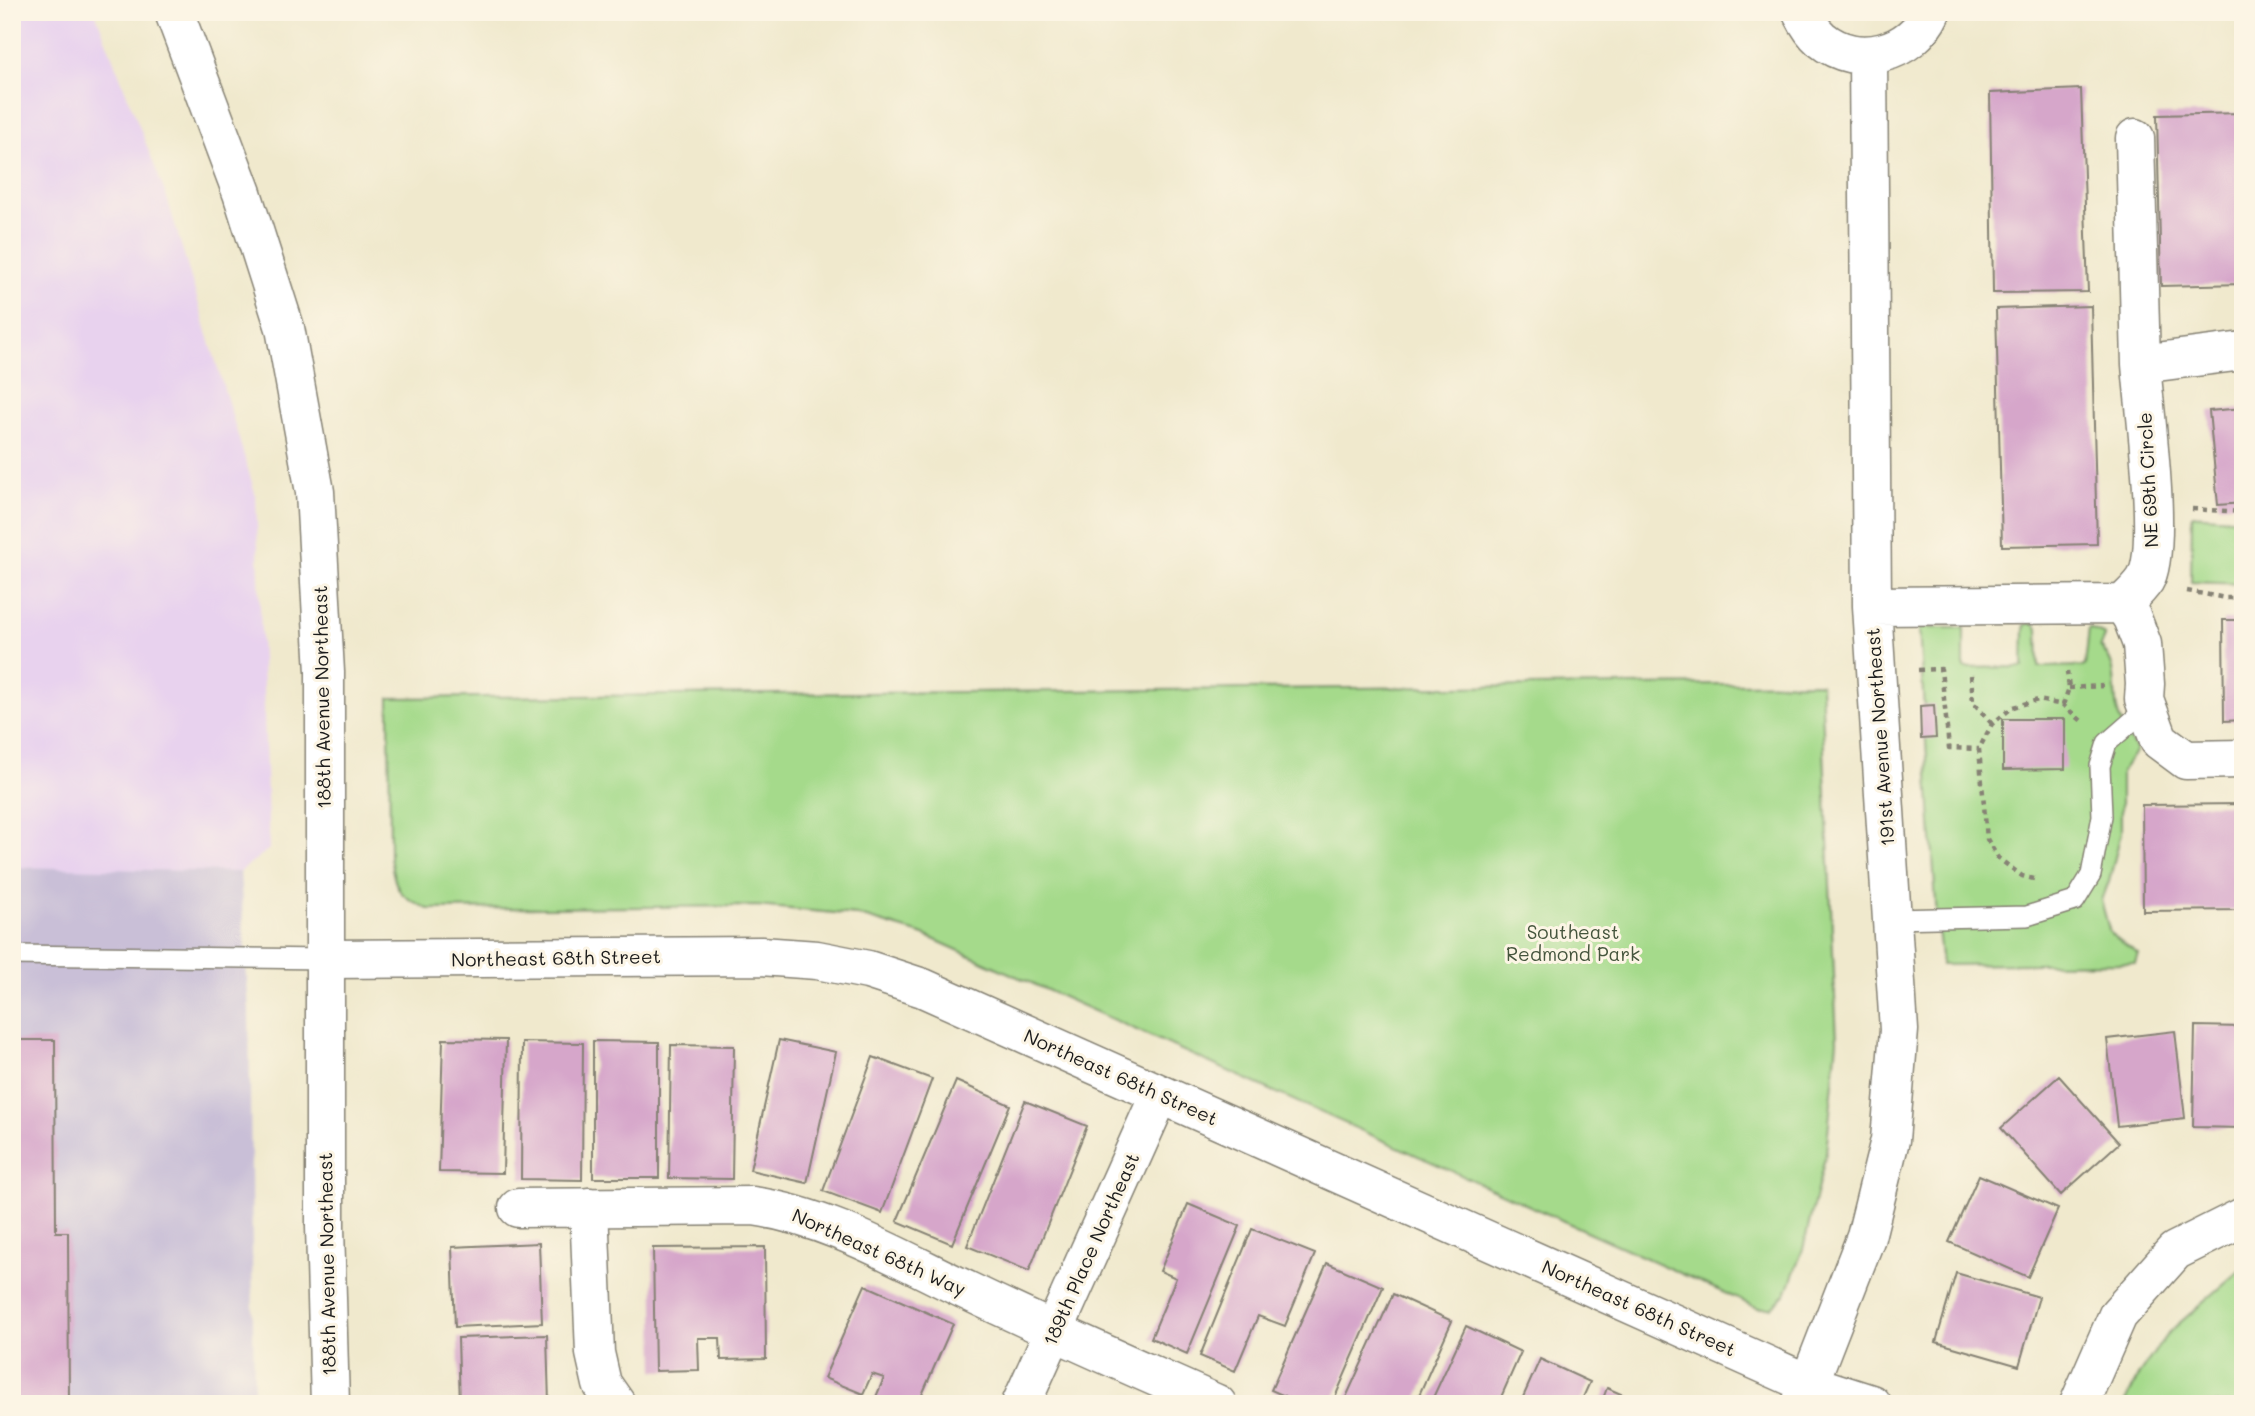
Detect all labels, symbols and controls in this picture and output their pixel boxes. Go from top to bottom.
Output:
street label: NE 69th Circle [2131,412,2164,548]
street label: 188th Avenue Northeast [307,585,336,809]
street label: 191st Avenue Northeast [1859,627,1900,847]
park label: Southeast Redmond Park [1506,919,1640,966]
street label: Northeast 68th Street [451,943,661,972]
street label: Northeast 68th Street [1020,1022,1222,1131]
street label: 189th Place Northeast [1037,1148,1144,1349]
street label: 188th Avenue Northeast [312,1152,341,1376]
street label: Northeast 68th Way [788,1202,970,1301]
street label: Northeast 68th Street [1538,1253,1740,1362]

